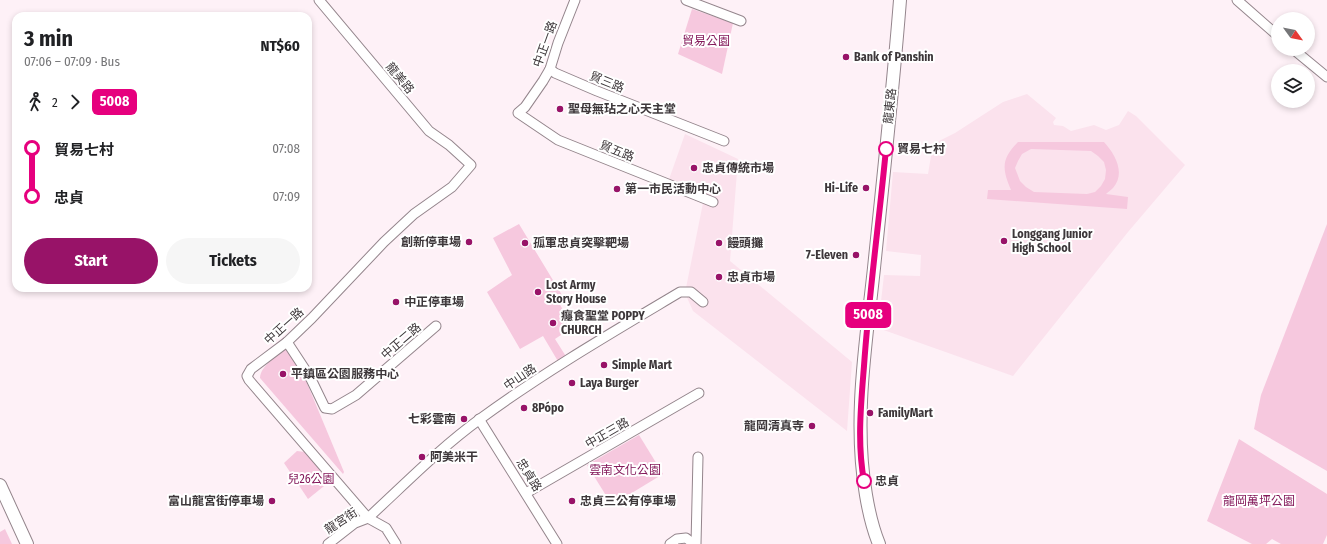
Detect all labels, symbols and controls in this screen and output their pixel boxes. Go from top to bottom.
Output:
north arrow [1271,12,1315,56]
map controls [1271,12,1315,108]
street label: 中正一路 [530,19,560,69]
text: 3 min [24,25,73,52]
park label: 貿易公園 [682,34,730,48]
text: NT$60 [260,37,300,55]
place label: Bank of Panshin [854,50,934,64]
marker: Bank of Panshin [841,52,851,62]
text: 07:06 – 07:09 · Bus [24,54,120,69]
street label: 龍美路 [383,60,417,96]
button: layers [1271,64,1315,108]
street label: 貿三路 [588,69,626,95]
street label: 龍東路 [881,87,899,125]
icon: walk [24,91,46,113]
icon: forward [64,91,86,113]
text: 5008 [100,93,129,110]
text: 2 [52,95,58,110]
place label: 聖母無玷之心天主堂 [568,102,676,116]
marker: 聖母無玷之心天主堂 [555,104,565,114]
street label: 貿五路 [598,138,636,164]
text: 貿易七村 [54,141,114,159]
text: 07:08 [272,141,300,156]
marker: 貿易七村 [878,141,894,157]
place label: 貿易七村 [897,142,945,156]
place label: 忠貞傳統市場 [702,161,774,175]
marker: 忠貞傳統市場 [689,163,699,173]
place label: Hi-Life [825,181,858,195]
place label: 第一市民活動中心 [625,182,721,196]
marker: Hi-Life [861,183,871,193]
marker: 第一市民活動中心 [612,184,622,194]
text: 忠貞 [54,189,84,207]
text: 07:09 [272,189,300,204]
place label: Longgang Junior High School [1012,227,1093,255]
place label: 創新停車場 [401,235,461,249]
place label: 孤軍忠貞突擊靶場 [533,236,629,250]
place label: 饅頭攤 [727,236,763,250]
marker: Longgang Junior High School [999,236,1009,246]
marker: 創新停車場 [464,237,474,247]
button: Start [24,238,158,284]
button: Tickets [166,238,300,284]
marker: 孤軍忠貞突擊靶場 [520,238,530,248]
marker: 饅頭攤 [714,238,724,248]
place label: 7-Eleven [806,248,848,262]
marker: 7-Eleven [851,250,861,260]
place label: 忠貞市場 [727,270,775,284]
marker: 忠貞市場 [714,272,724,282]
place label: Lost Army Story House [546,278,606,306]
marker: Lost Army Story House [533,287,543,297]
place label: 中正停車場 [404,295,464,309]
marker: 中正停車場 [391,297,401,307]
line badge: 5008 [840,302,896,328]
street label: 中正一路 [261,305,307,347]
text: 5008 [853,306,883,323]
place label: 癮食聖堂 POPPY CHURCH [561,309,645,337]
marker: 癮食聖堂 POPPY CHURCH [548,318,558,328]
street label: 中正二路 [378,320,424,362]
place label: Simple Mart [612,358,673,372]
marker: Simple Mart [599,360,609,370]
street label: 中山路 [501,361,539,393]
place label: 平鎮區公園服務中心 [291,367,399,381]
marker: 平鎮區公園服務中心 [278,369,288,379]
place label: Laya Burger [580,376,639,390]
marker: Laya Burger [567,378,577,388]
place label: 8Pópo [532,401,564,415]
marker: 8Pópo [519,403,529,413]
place label: FamilyMart [878,406,934,420]
marker: FamilyMart [865,408,875,418]
place label: 七彩雲南 [408,412,456,426]
marker: 七彩雲南 [459,414,469,424]
street label: 中正三路 [583,415,631,451]
place label: 龍岡清真寺 [744,419,804,433]
marker: 龍岡清真寺 [807,421,817,431]
place label: 阿美米干 [430,450,478,464]
marker: 阿美米干 [417,452,427,462]
street label: 忠貞路 [514,456,544,494]
park label: 雲南文化公園 [589,463,661,477]
park label: 兒26公園 [287,472,335,486]
marker: 忠貞 [856,473,872,489]
place label: 忠貞 [875,474,899,488]
place label: 富山龍宮街停車場 [168,494,264,508]
place label: 忠貞三公有停車場 [580,494,676,508]
park label: 龍岡萬坪公園 [1223,494,1295,508]
marker: 富山龍宮街停車場 [267,496,277,506]
marker: 忠貞三公有停車場 [567,496,577,506]
street label: 龍宮街 [322,505,360,537]

